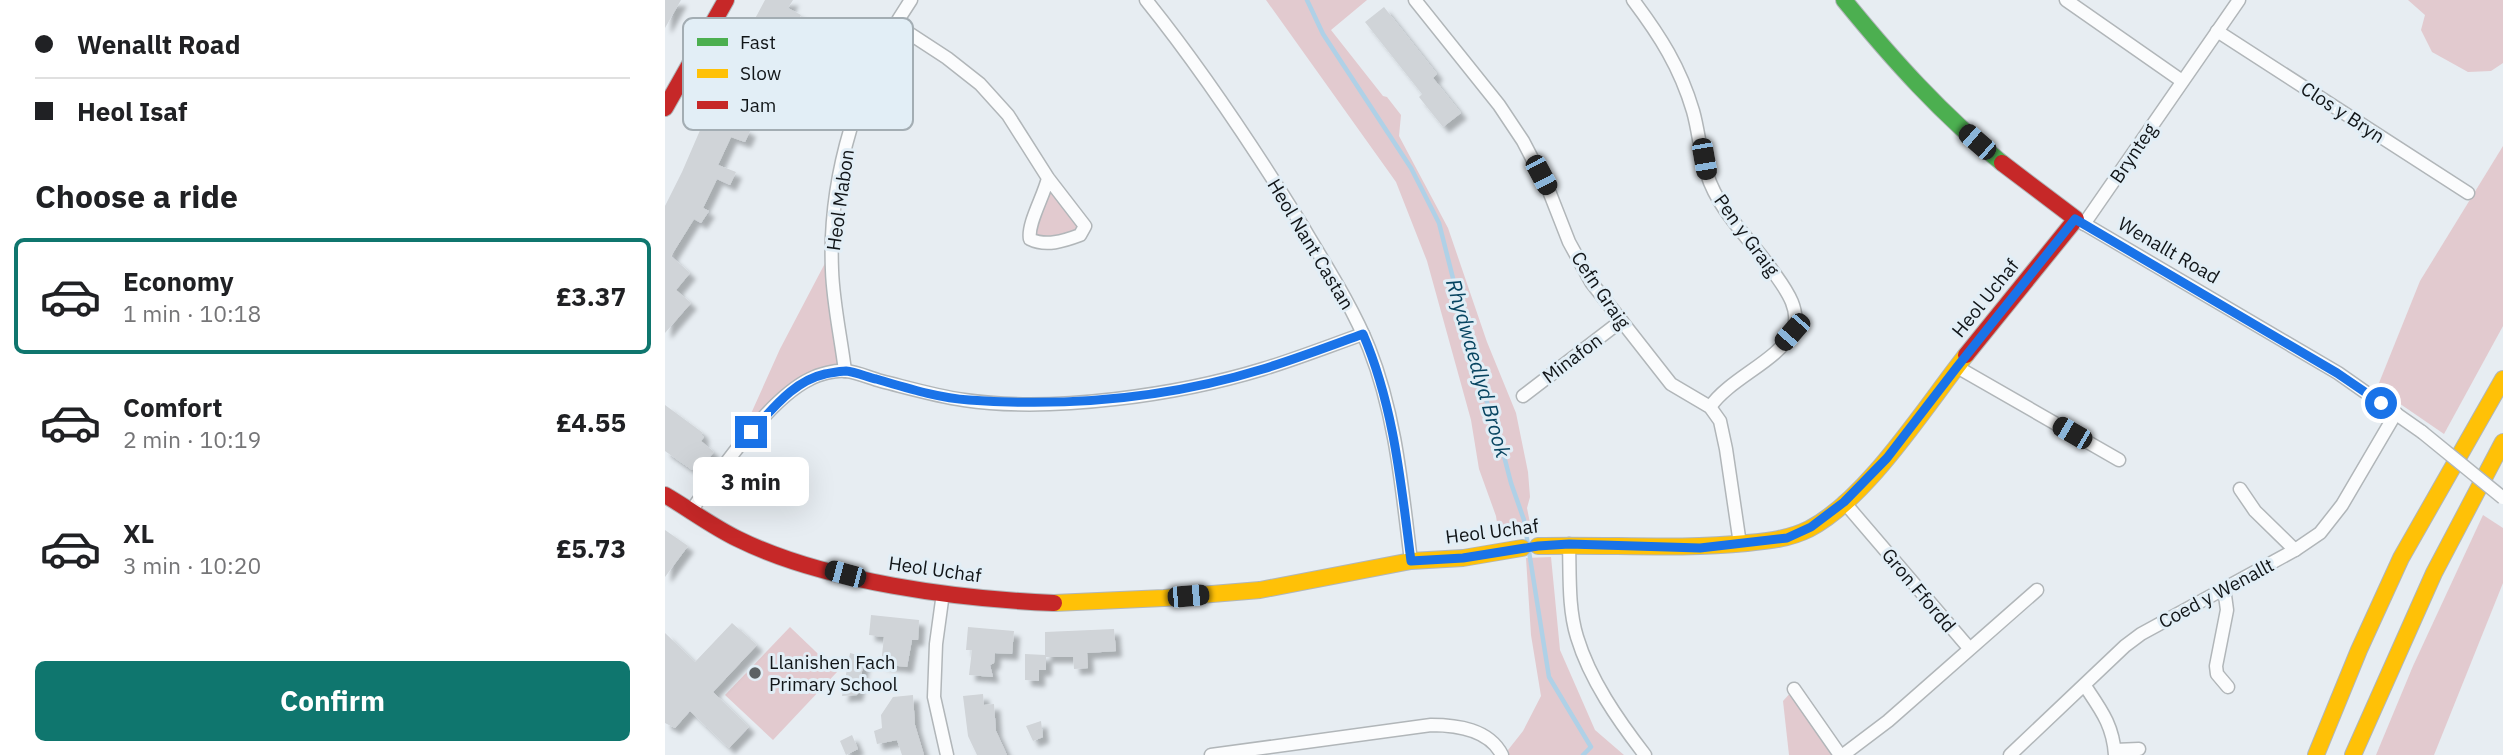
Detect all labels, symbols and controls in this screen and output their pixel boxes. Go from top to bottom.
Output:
legend [683,18,913,130]
text: Wenallt Road [77,27,240,61]
text: Fast [740,30,776,54]
text: Slow [740,61,781,85]
street label: Clos y Bryn [2297,76,2389,148]
text: Jam [740,93,776,117]
text: Heol Isaf [77,94,188,128]
street label: Brynteg [2104,119,2162,187]
car [1955,120,2000,164]
car [1691,136,1718,182]
street label: Heol Mabon [821,148,859,252]
car [1522,152,1561,198]
street label: Heol Nant Castan [1263,174,1359,314]
text: Choose a ride [35,175,238,217]
street label: Pen y Graig [1709,189,1785,281]
street label: Wenallt Road [2114,211,2224,289]
street label: Cefn Graig [1566,247,1636,333]
street label: Heol Uchaf [1946,254,2024,342]
text: Economy [123,264,234,298]
icon: car [39,265,102,328]
water label: Rhydwaedlyd Brook [1440,275,1518,462]
text: £3.37 [556,279,626,313]
text: 1 min · 10:18 [123,298,261,328]
car [1771,309,1814,355]
street label: Minafon [1537,328,1607,388]
route start [2365,387,2397,419]
text: Comfort [123,390,222,424]
icon: car [39,391,102,454]
text: £4.55 [556,405,626,439]
car [2049,413,2096,453]
route end [735,416,767,448]
text: 2 min · 10:19 [123,424,261,454]
callout: 3 min [693,457,809,506]
text: 3 min [721,466,781,496]
street label: Heol Uchaf [1444,513,1540,549]
text: XL [123,516,154,550]
icon: car [39,517,102,580]
text: £5.73 [556,531,626,565]
street label: Gron Ffordd [1877,543,1961,637]
text: 3 min · 10:20 [123,550,261,580]
street label: Heol Uchaf [887,551,983,587]
street label: Coed y Wenallt [2154,553,2278,633]
car [822,558,869,590]
car [1167,584,1210,608]
place label: Llanishen Fach Primary School [769,650,898,696]
button: Confirm [35,661,630,741]
marker: Llanishen Fach Primary School [747,665,763,681]

